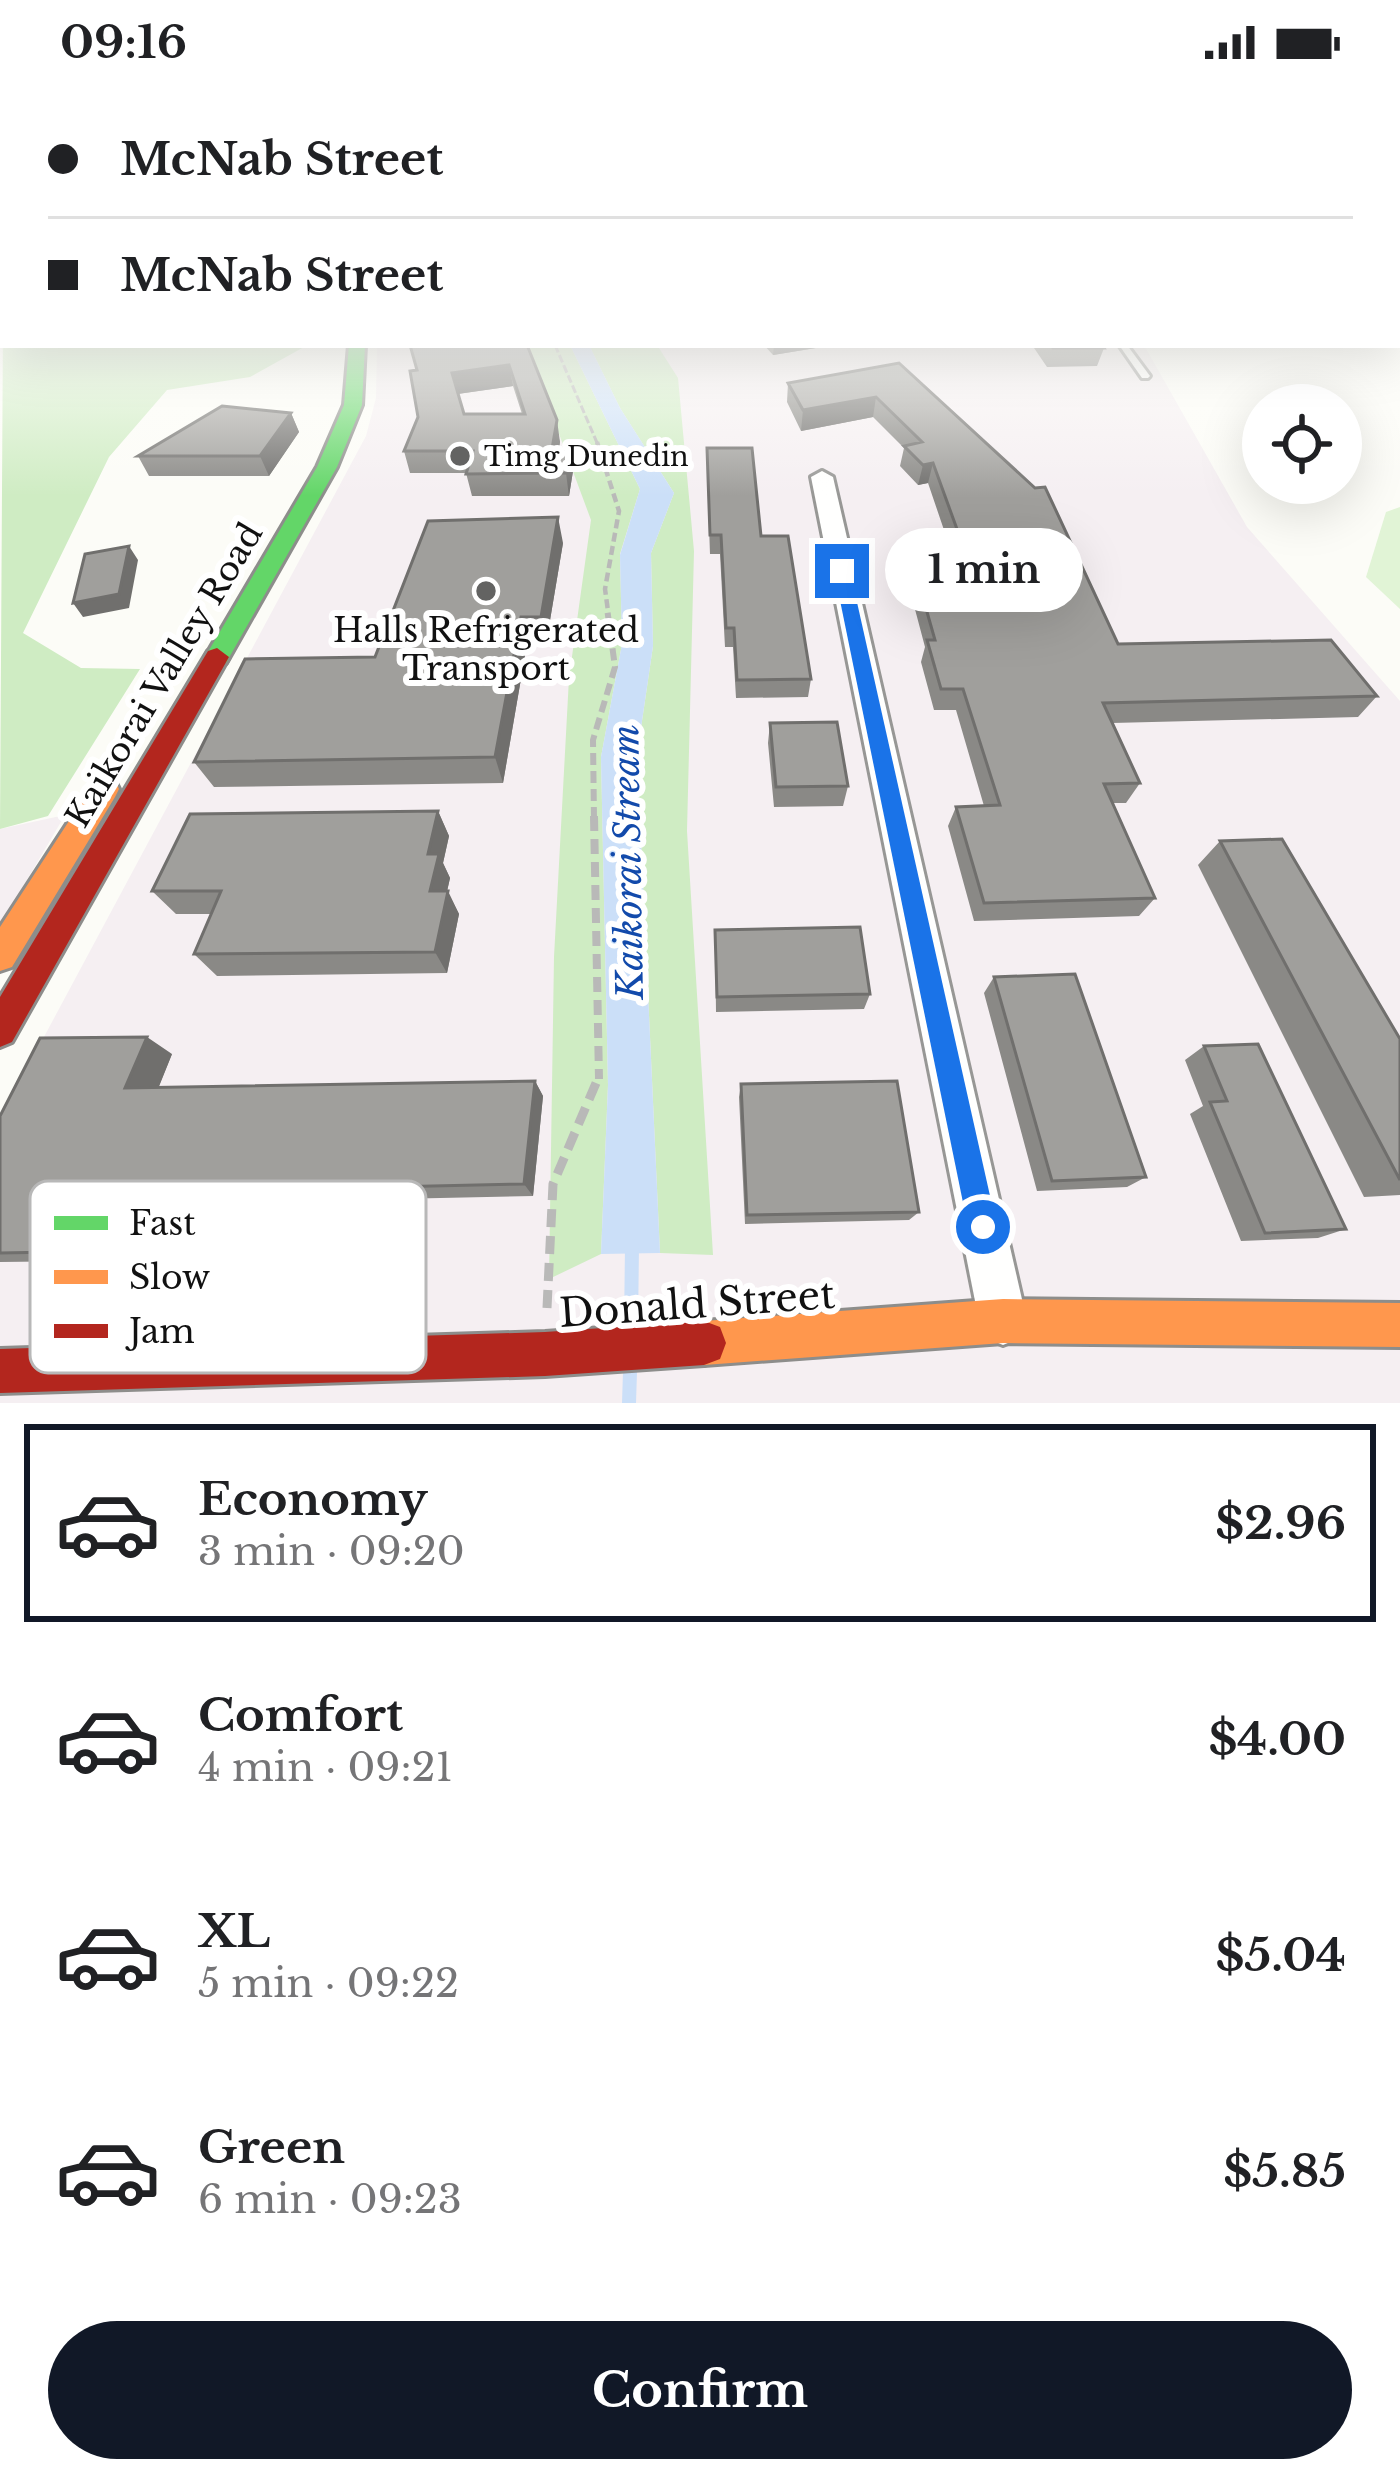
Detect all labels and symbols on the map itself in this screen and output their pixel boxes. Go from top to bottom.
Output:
place label: Timg Dunedin [484,440,689,473]
marker: Timg Dunedin [447,443,473,469]
street label: Kaikorai Valley Road [57,515,271,835]
callout: 1 min [884,529,1082,613]
route end [815,544,869,598]
marker: Halls Refrigerated Transport [473,578,499,604]
place label: Halls Refrigerated Transport [333,610,639,689]
water label: Kaikorai Stream [603,724,653,1001]
legend [30,1181,426,1373]
route start [956,1200,1010,1254]
text: Fast [129,1203,196,1244]
text: Slow [129,1257,210,1298]
street label: Donald Street [558,1270,837,1338]
text: Jam [125,1311,195,1352]

